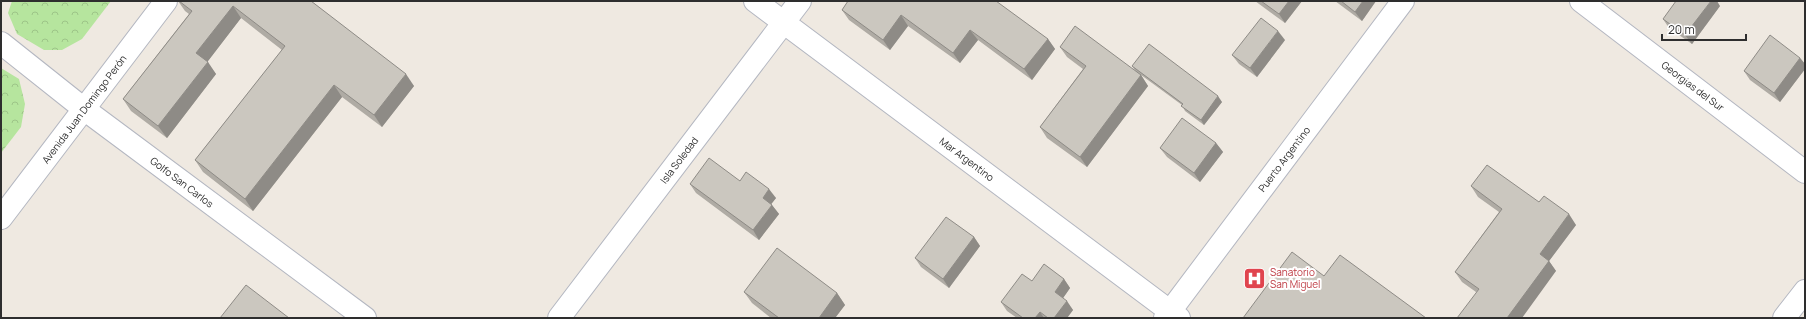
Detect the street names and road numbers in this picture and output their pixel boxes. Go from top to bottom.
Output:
street label: Avenida Juan Domingo Perón [38,52,130,166]
street label: Georgias del Sur [1659,58,1728,114]
street label: Puerto Argentino [1255,123,1313,195]
street label: Isla Soledad [657,134,701,186]
street label: Mar Argentino [937,134,997,184]
street label: Golfo San Carlos [147,154,217,210]

